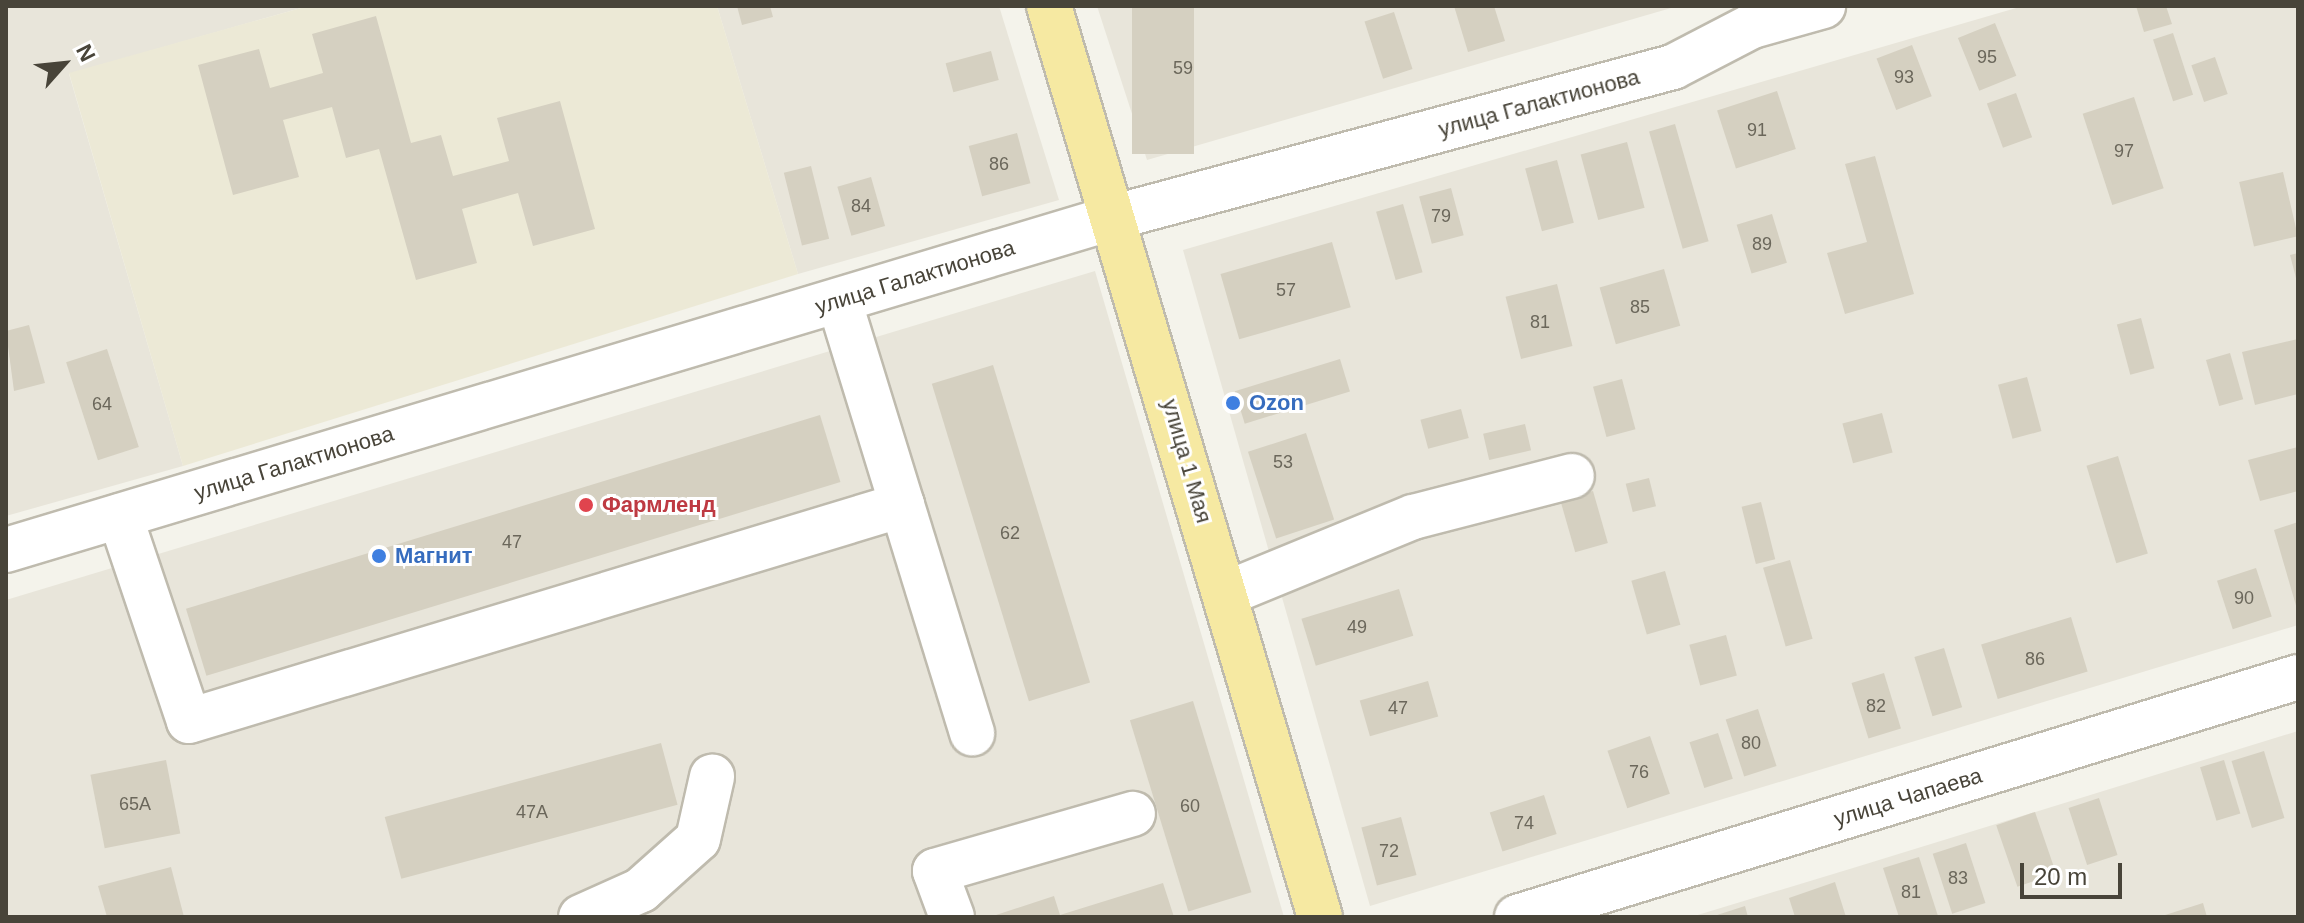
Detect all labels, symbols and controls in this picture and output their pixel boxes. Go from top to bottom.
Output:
north arrow [24,24,104,104]
text: N [71,40,101,66]
house number: 95 [1977,46,1997,68]
house number: 59 [1173,57,1193,79]
street label: улица Галактионова [1436,63,1642,143]
house number: 93 [1894,66,1914,88]
house number: 91 [1747,119,1767,141]
house number: 97 [2114,140,2134,162]
house number: 86 [989,153,1009,175]
house number: 84 [851,195,871,217]
house number: 79 [1431,205,1451,227]
house number: 89 [1752,233,1772,255]
street label: улица Галактионова [812,234,1018,320]
house number: 57 [1276,279,1296,301]
house number: 85 [1630,296,1650,318]
house number: 81 [1530,311,1550,333]
place label: Ozon [1249,390,1304,416]
house number: 64 [92,393,112,415]
marker: Ozon [1224,394,1242,412]
street label: улица 1 Мая [1157,396,1217,526]
street label: улица Галактионова [191,420,397,506]
house number: 53 [1273,451,1293,473]
place label: Фармленд [602,492,716,518]
marker: Фармленд [577,496,595,514]
house number: 62 [1000,522,1020,544]
house number: 47 [502,531,522,553]
place label: Магнит [395,543,473,569]
marker: Магнит [370,547,388,565]
house number: 90 [2234,587,2254,609]
house number: 49 [1347,616,1367,638]
house number: 86 [2025,648,2045,670]
house number: 82 [1866,695,1886,717]
house number: 47 [1388,697,1408,719]
house number: 80 [1741,732,1761,754]
house number: 76 [1629,761,1649,783]
street label: улица Чапаева [1831,762,1985,832]
house number: 65А [119,793,151,815]
house number: 60 [1180,795,1200,817]
house number: 47А [516,801,548,823]
house number: 74 [1514,812,1534,834]
house number: 72 [1379,840,1399,862]
scale bar [2024,847,2126,897]
text: 20 m [2034,863,2087,890]
house number: 83 [1948,867,1968,889]
house number: 81 [1901,881,1921,903]

